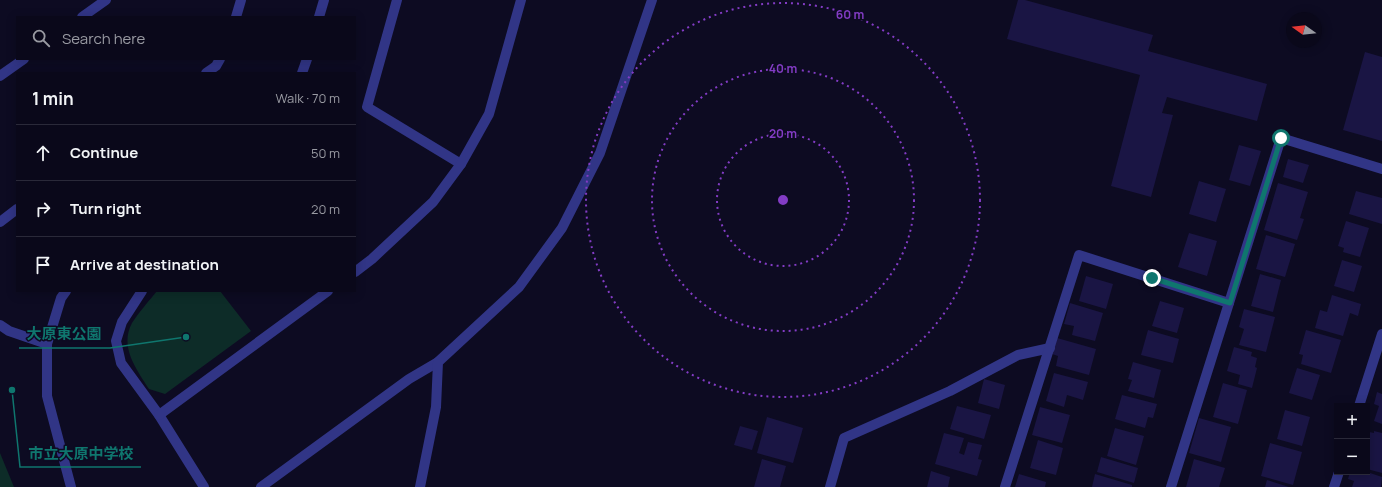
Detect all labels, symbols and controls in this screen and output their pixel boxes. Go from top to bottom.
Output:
text: 60 m [836,6,864,23]
north arrow [1286,12,1322,48]
search box [16,16,356,60]
icon: search [30,27,52,49]
text: Search here [62,28,145,49]
text: 40 m [769,60,797,77]
text: 1 min [32,87,74,110]
text: Walk · 70 m [275,89,340,107]
text: 20 m [769,125,797,142]
route start [1272,129,1290,147]
icon: ahead [32,142,54,164]
text: Continue [70,142,138,163]
text: 50 m [311,144,340,162]
centre of rings [776,193,790,207]
icon: right [32,198,54,220]
text: Turn right [70,198,141,219]
text: 20 m [311,200,340,218]
icon: arrive [32,254,54,276]
text: Arrive at destination [70,254,219,275]
route end [1143,269,1161,287]
callout: 大原東公園 [19,321,110,348]
text: 大原東公園 [26,323,102,344]
map controls [1334,403,1370,475]
button: + [1334,403,1370,439]
button: − [1334,439,1370,475]
callout: 市立大原中学校 [20,440,141,467]
text: 市立大原中学校 [28,443,134,464]

